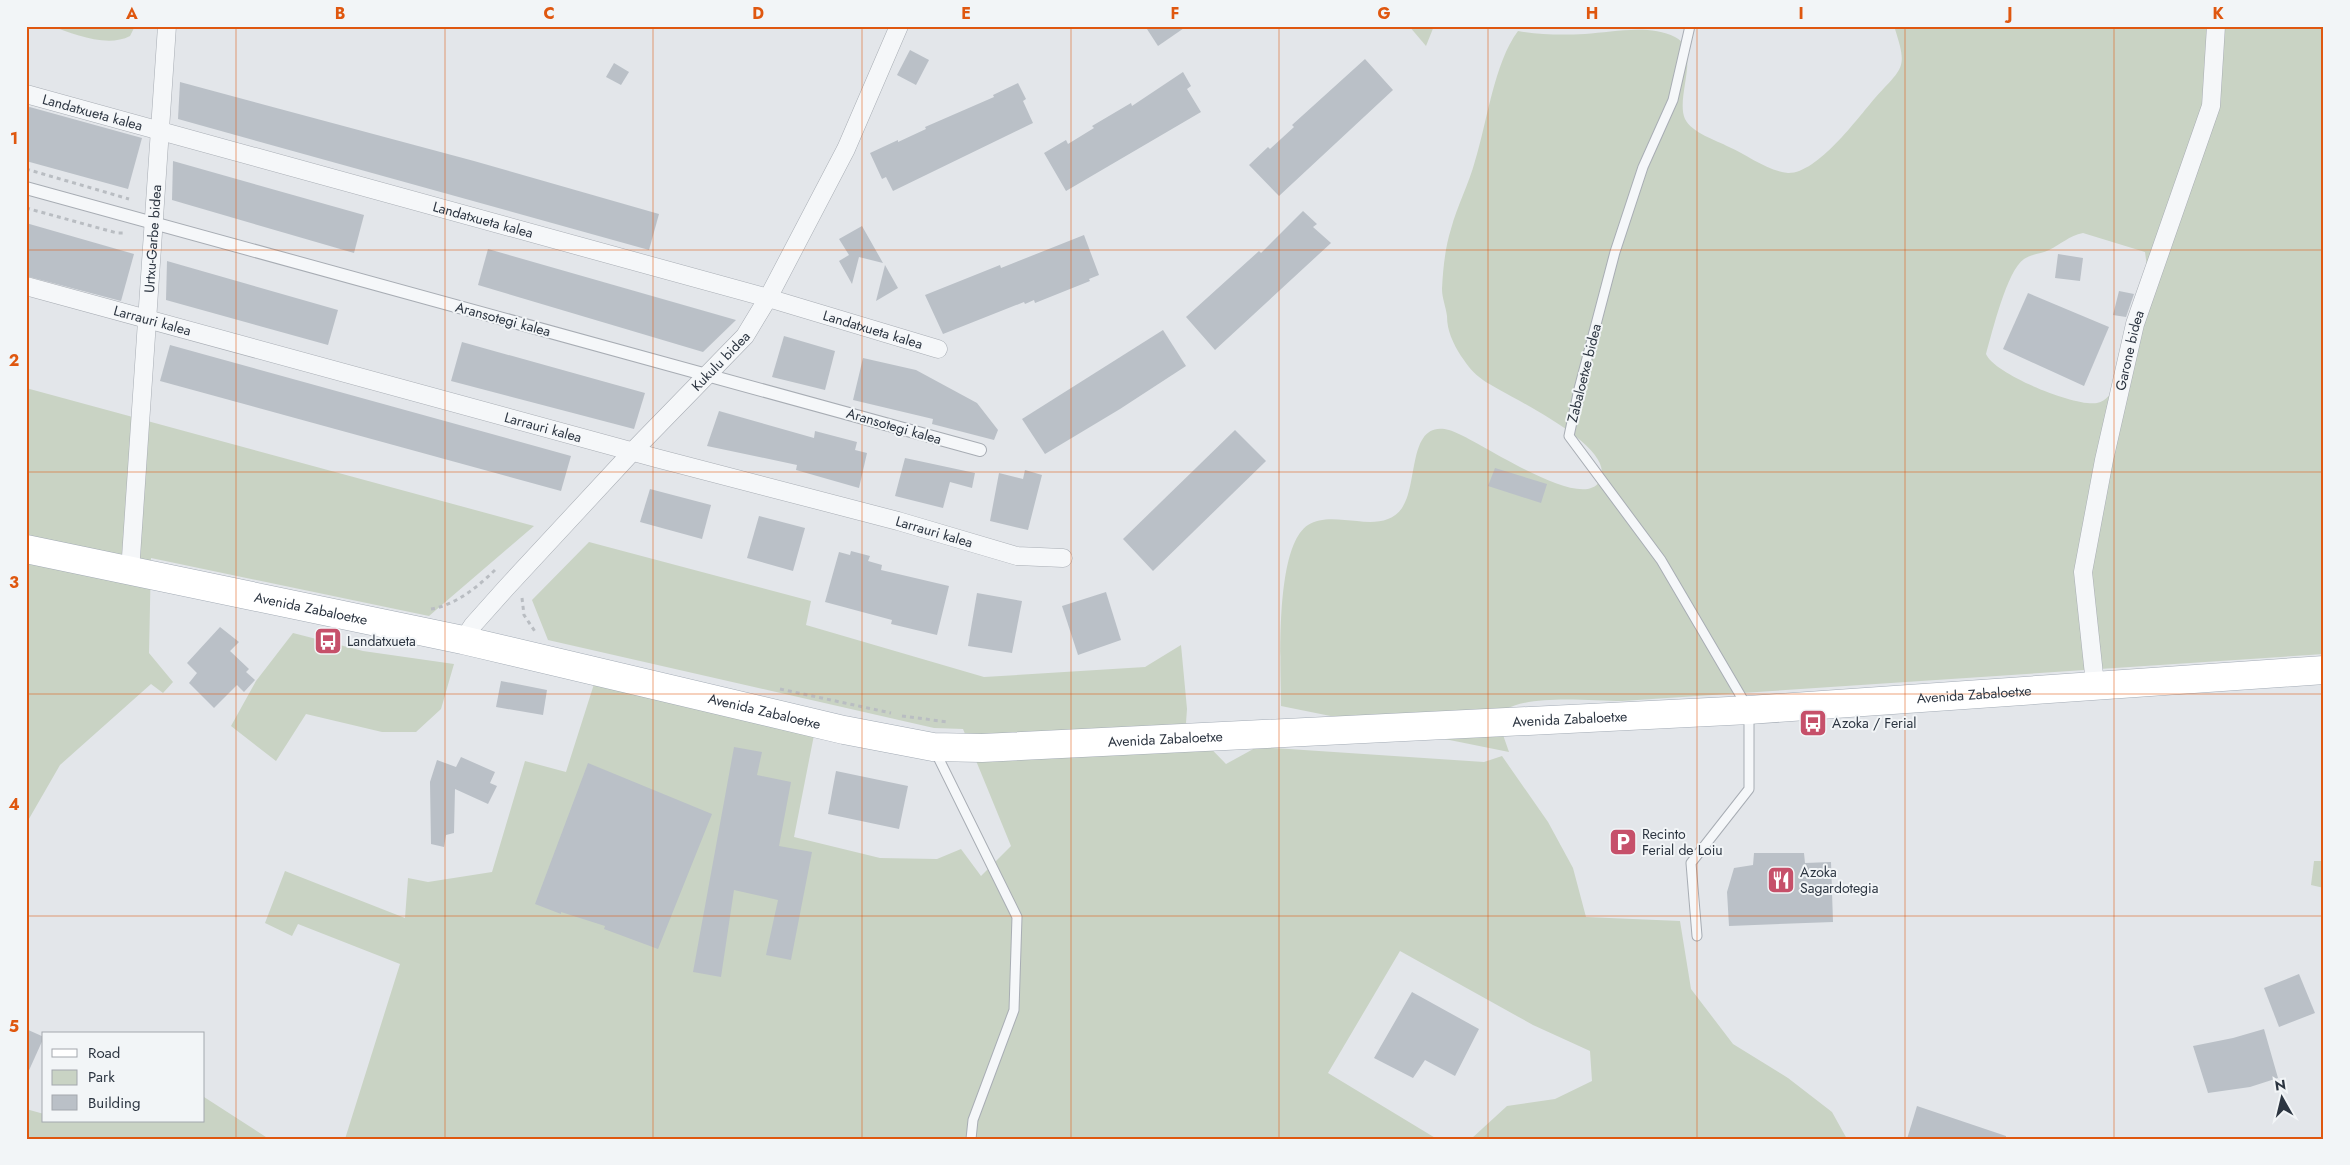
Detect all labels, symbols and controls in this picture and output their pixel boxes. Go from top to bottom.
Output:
text: A [125,2,138,25]
text: B [335,2,345,25]
text: C [543,2,555,25]
text: D [752,2,764,25]
text: E [961,2,971,25]
text: F [1171,2,1179,25]
text: G [1377,2,1391,25]
text: H [1586,2,1598,25]
text: I [1798,2,1804,25]
text: J [2004,2,2013,25]
text: K [2212,2,2224,25]
street label: Landatxueta kalea [40,89,145,136]
text: 1 [10,127,18,150]
street label: Urtxu-Garbe bidea [139,184,166,294]
street label: Landatxueta kalea [431,196,535,243]
street label: Aransotegi kalea [453,297,553,341]
street label: Larrauri kalea [111,300,193,341]
street label: Landatxueta kalea [821,305,925,354]
street label: Garone bidea [2110,307,2149,393]
street label: Zabaloetxe bidea [1562,322,1606,424]
street label: Kukulu bidea [687,327,755,395]
text: 2 [9,349,19,372]
street label: Aransotegi kalea [844,403,944,449]
street label: Larrauri kalea [502,407,584,447]
street label: Larrauri kalea [893,511,975,552]
text: 3 [9,571,19,594]
street label: Avenida Zabaloetxe [253,587,369,630]
bus stop icon: Landatxueta [313,626,343,656]
place label: Landatxueta [347,631,416,651]
street label: Avenida Zabaloetxe [1916,680,2032,708]
street label: Avenida Zabaloetxe [706,688,823,734]
street label: Avenida Zabaloetxe [1512,706,1628,732]
bus stop icon: Azoka / Ferial [1798,708,1828,738]
place label: Azoka / Ferial [1832,713,1917,733]
street label: Avenida Zabaloetxe [1107,726,1223,752]
text: 4 [8,793,20,816]
place label: Recinto Ferial de Loiu [1642,824,1723,860]
parking icon: Recinto Ferial de Loiu [1608,827,1638,857]
place label: Azoka Sagardotegia [1800,862,1878,898]
restaurant icon: Azoka Sagardotegia [1766,865,1796,895]
text: 5 [9,1015,19,1038]
legend [42,1032,205,1122]
text: Road [88,1042,120,1064]
text: Park [88,1066,115,1088]
north arrow [2258,1072,2308,1122]
text: N [2273,1074,2287,1096]
text: Building [88,1092,140,1114]

